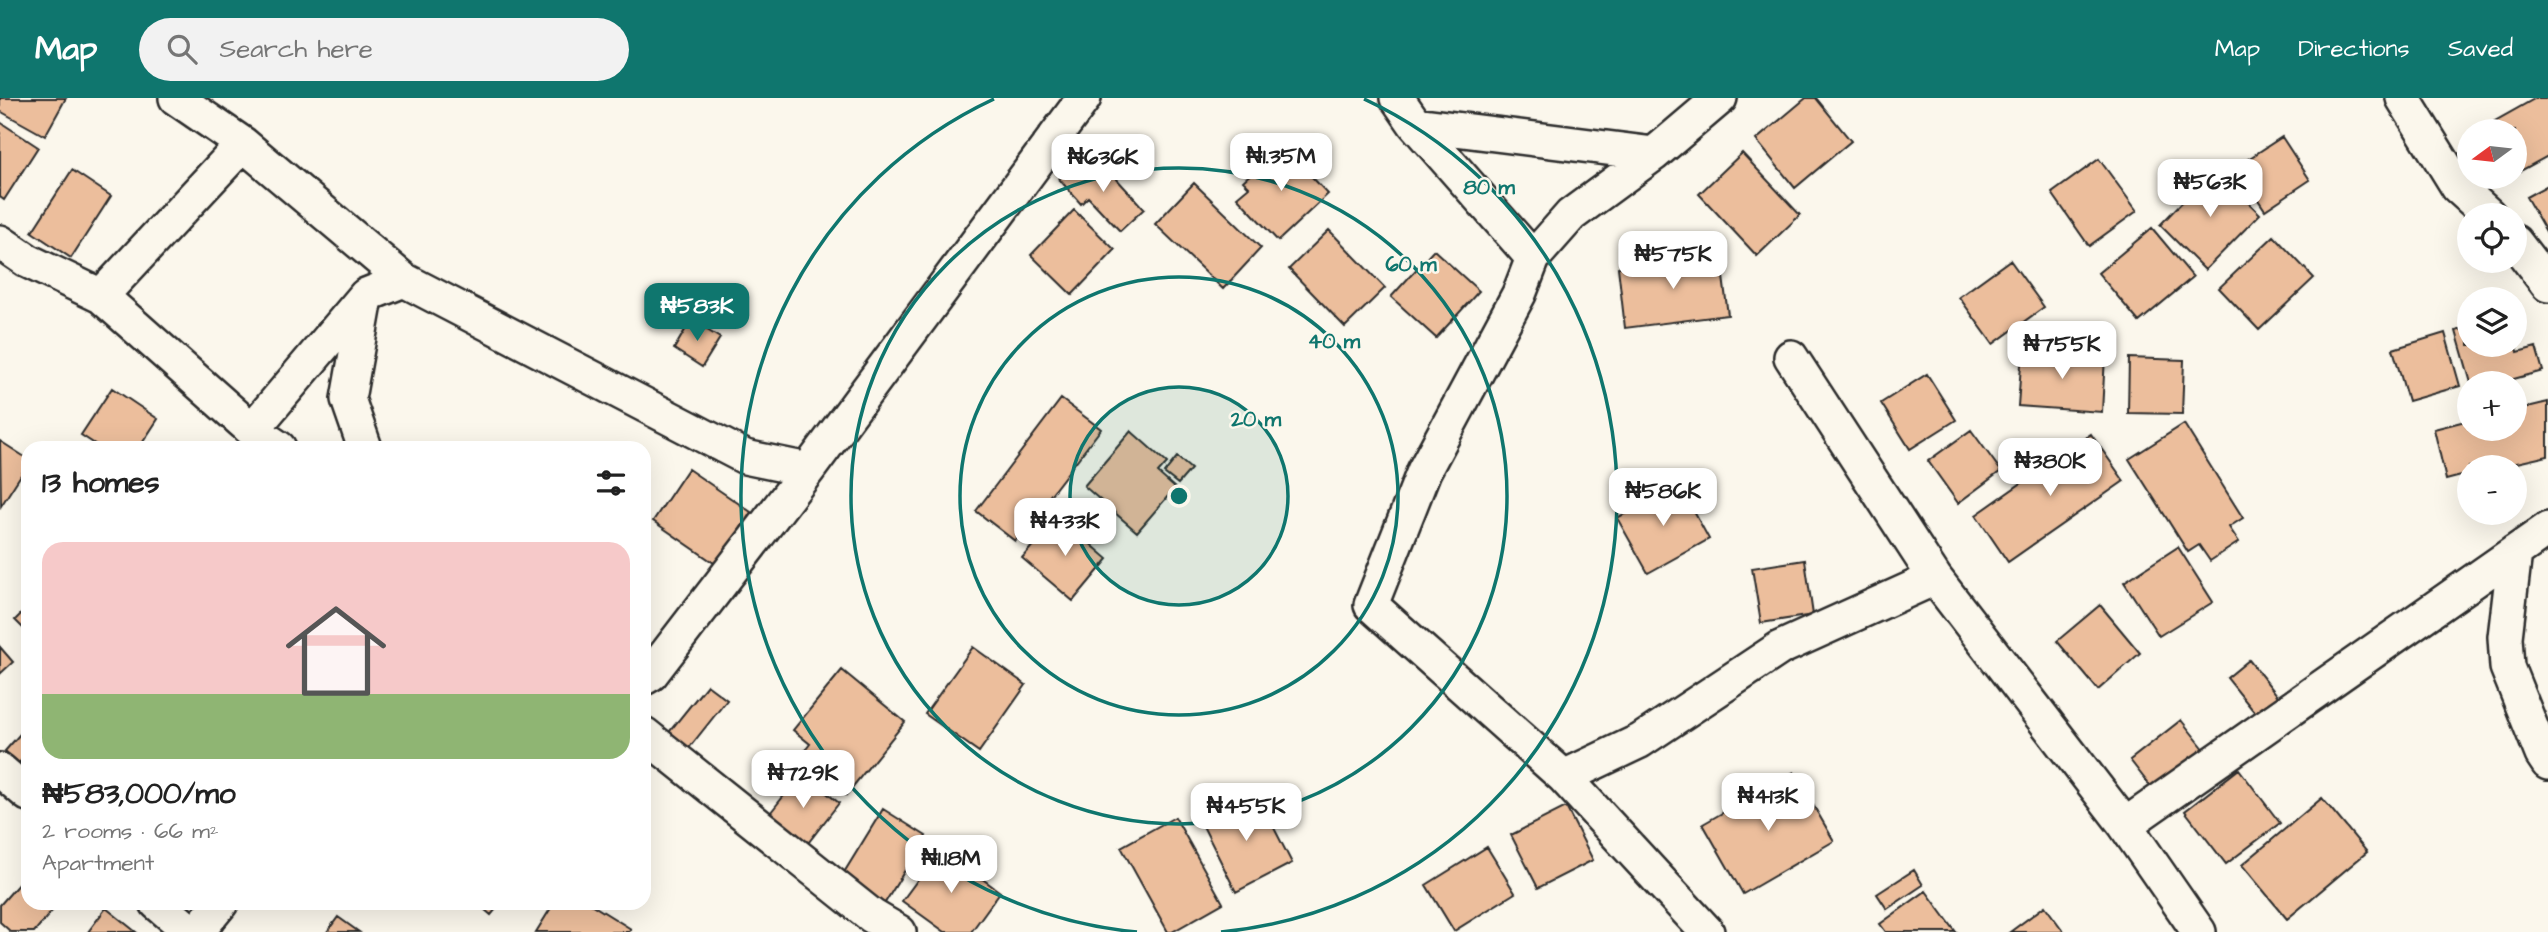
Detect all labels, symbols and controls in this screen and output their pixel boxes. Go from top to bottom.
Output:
search box [139,18,629,81]
text: Map [35,26,97,72]
icon: search [163,30,201,68]
text: Search here [219,31,373,67]
text: Map [2215,32,2260,66]
text: Directions [2298,32,2410,66]
text: Saved [2448,32,2513,66]
north arrow [2457,119,2527,189]
map controls [2457,119,2527,525]
pin: ₦636K [1054,134,1152,194]
pin: ₦1.35M [1224,134,1338,193]
text: ₦1.35M [1246,140,1316,172]
text: ₦636K [1067,141,1139,173]
pin: ₦563K [2161,159,2259,219]
text: ₦563K [2174,166,2246,198]
text: 80 m [1463,173,1515,202]
button: locate [2457,203,2527,273]
pin: ₦575K [1624,232,1722,291]
text: ₦575K [1634,238,1712,270]
text: 60 m [1385,250,1437,279]
pin: ₦583K [648,284,746,343]
button: layers [2457,287,2527,357]
text: ₦583K [660,290,734,322]
pin: ₦755K [2013,322,2111,381]
text: 40 m [1308,327,1361,356]
text: ₦755K [2023,328,2101,360]
button: + [2457,371,2527,441]
text: 20 m [1230,405,1282,434]
pin: ₦380K [2001,438,2099,498]
text: ₦380K [2014,445,2086,477]
button: − [2457,455,2527,525]
text: 13 homes [42,462,159,504]
icon: filters [592,464,630,502]
pin: ₦586K [1614,468,1712,528]
text: ₦586K [1625,475,1701,507]
centre of rings [1167,484,1191,508]
pin: ₦433K [1016,498,1114,558]
text: ₦433K [1030,505,1100,537]
icon: home [273,588,399,714]
pin: ₦729K [754,750,852,810]
text: ₦729K [768,757,838,789]
text: ₦583,000/mo [42,773,236,815]
pin: ₦413K [1719,774,1817,833]
text: ₦413K [1738,780,1798,812]
pin: ₦455K [1197,784,1295,843]
text: ₦455K [1207,790,1285,822]
text: 2 rooms · 66 m² [42,815,219,847]
pin: ₦1.18M [894,836,1008,895]
text: ₦1.18M [921,842,981,874]
text: Apartment [42,847,154,879]

